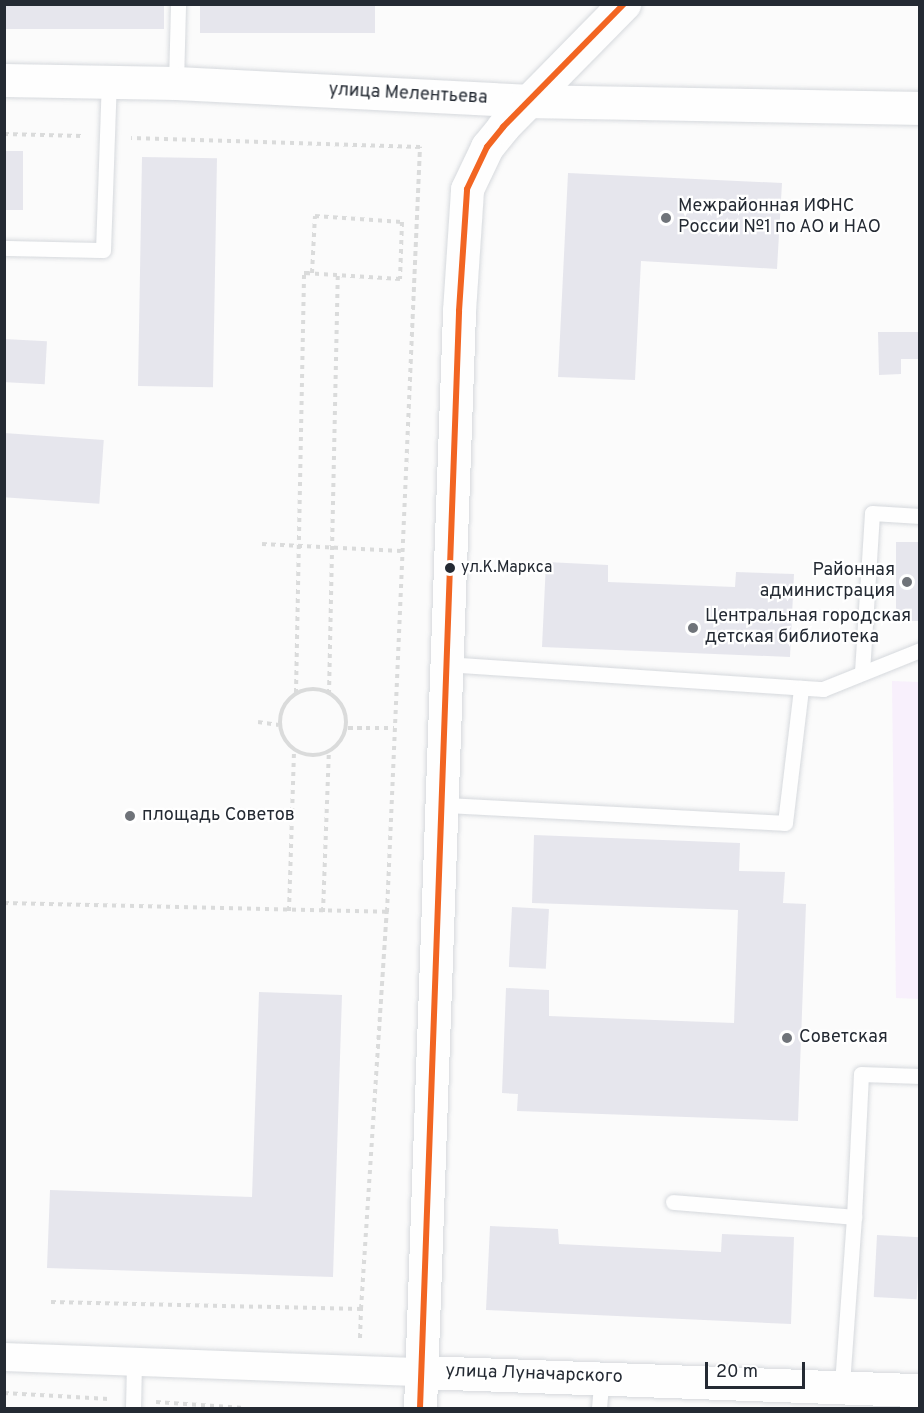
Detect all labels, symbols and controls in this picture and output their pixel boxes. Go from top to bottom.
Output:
street label: улица Мелентьева [328,80,488,110]
place label: Межрайонная ИФНС России №1 по АО и НАО [678,197,882,240]
marker: Межрайонная ИФНС России №1 по АО и НАО [659,211,673,225]
place label: ул.К.Маркса [461,558,552,578]
place label: Районная администрация [760,561,895,604]
marker: ул.К.Маркса [444,562,456,574]
marker: Районная администрация [900,575,914,589]
place label: Центральная городская детская библиотека [705,607,911,650]
marker: Центральная городская детская библиотека [686,621,700,635]
place label: площадь Советов [142,805,295,827]
marker: площадь Советов [123,809,137,823]
place label: Советская [799,1027,888,1049]
marker: Советская [780,1031,794,1045]
scale bar [708,1350,808,1388]
street label: улица Луначарского [445,1361,623,1389]
text: 20 m [716,1361,758,1384]

